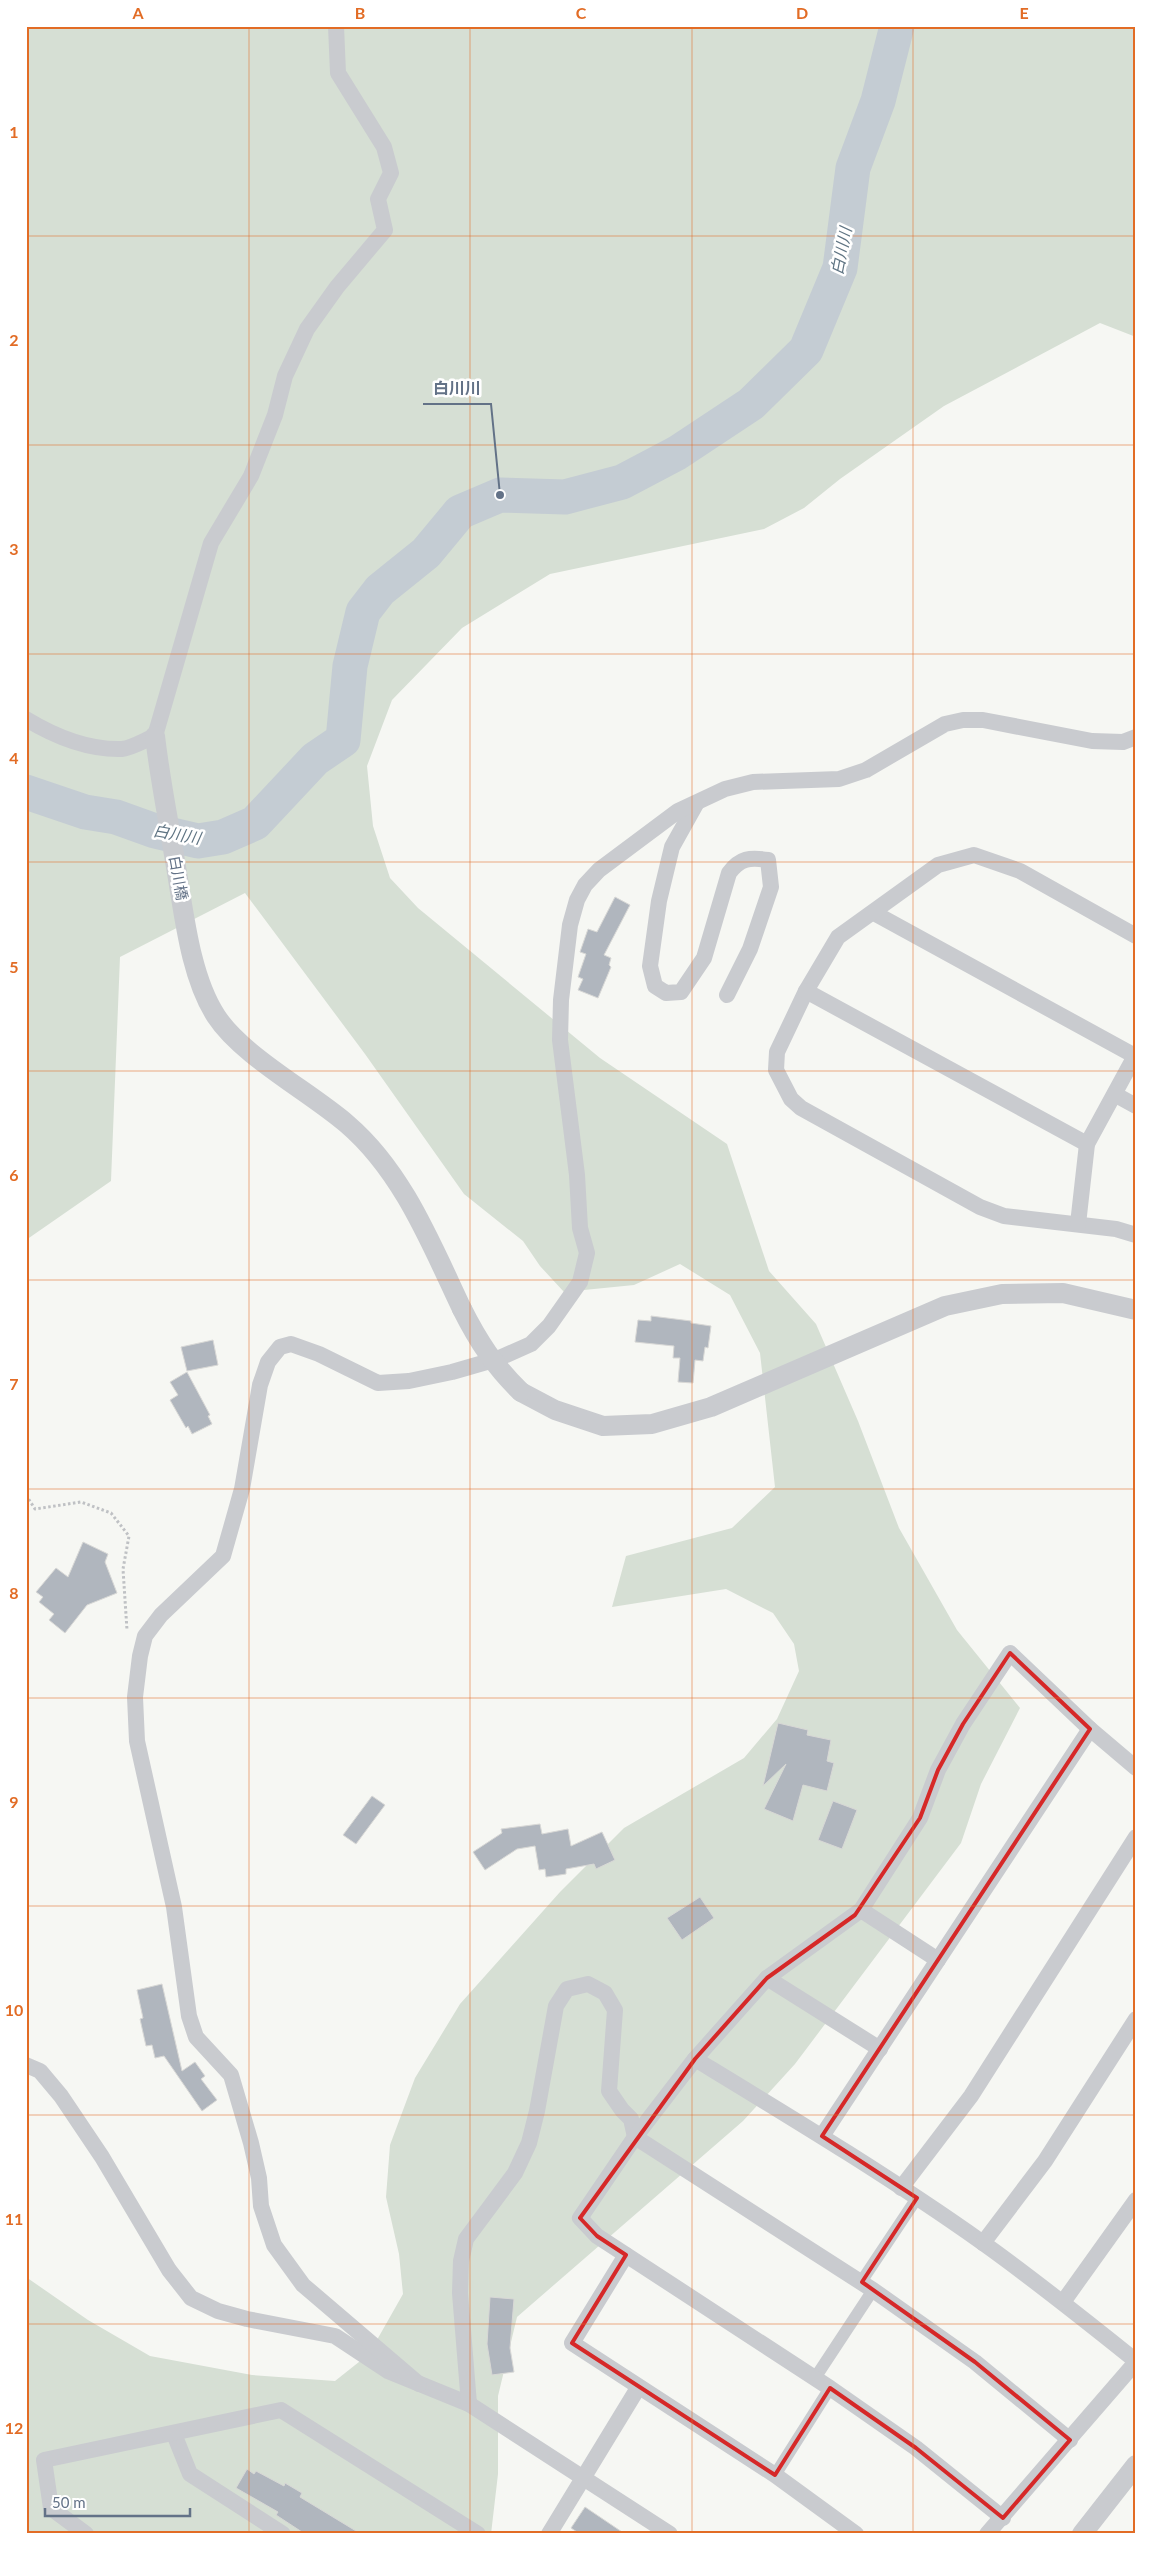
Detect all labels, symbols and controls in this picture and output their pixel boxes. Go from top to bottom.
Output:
text: A [131,3,144,22]
text: B [355,3,365,22]
text: C [576,3,587,22]
text: D [796,3,808,22]
text: E [1019,3,1029,22]
text: 1 [9,122,19,141]
water label: 白川川 [827,224,855,276]
text: 2 [9,330,19,349]
callout: 白川川 [423,373,491,404]
text: 白川川 [433,378,481,397]
text: 3 [9,539,19,558]
text: 4 [9,748,19,767]
water label: 白川川 [152,820,204,847]
street label: 白川橋 [166,854,192,902]
text: 5 [9,957,19,976]
text: 6 [9,1165,19,1184]
text: 7 [9,1374,19,1393]
text: 8 [9,1583,19,1602]
text: 9 [9,1792,19,1811]
text: 10 [5,2000,23,2019]
text: 11 [5,2209,23,2228]
text: 12 [5,2418,23,2437]
scale bar [45,2485,190,2517]
text: 50 m [52,2493,86,2511]

